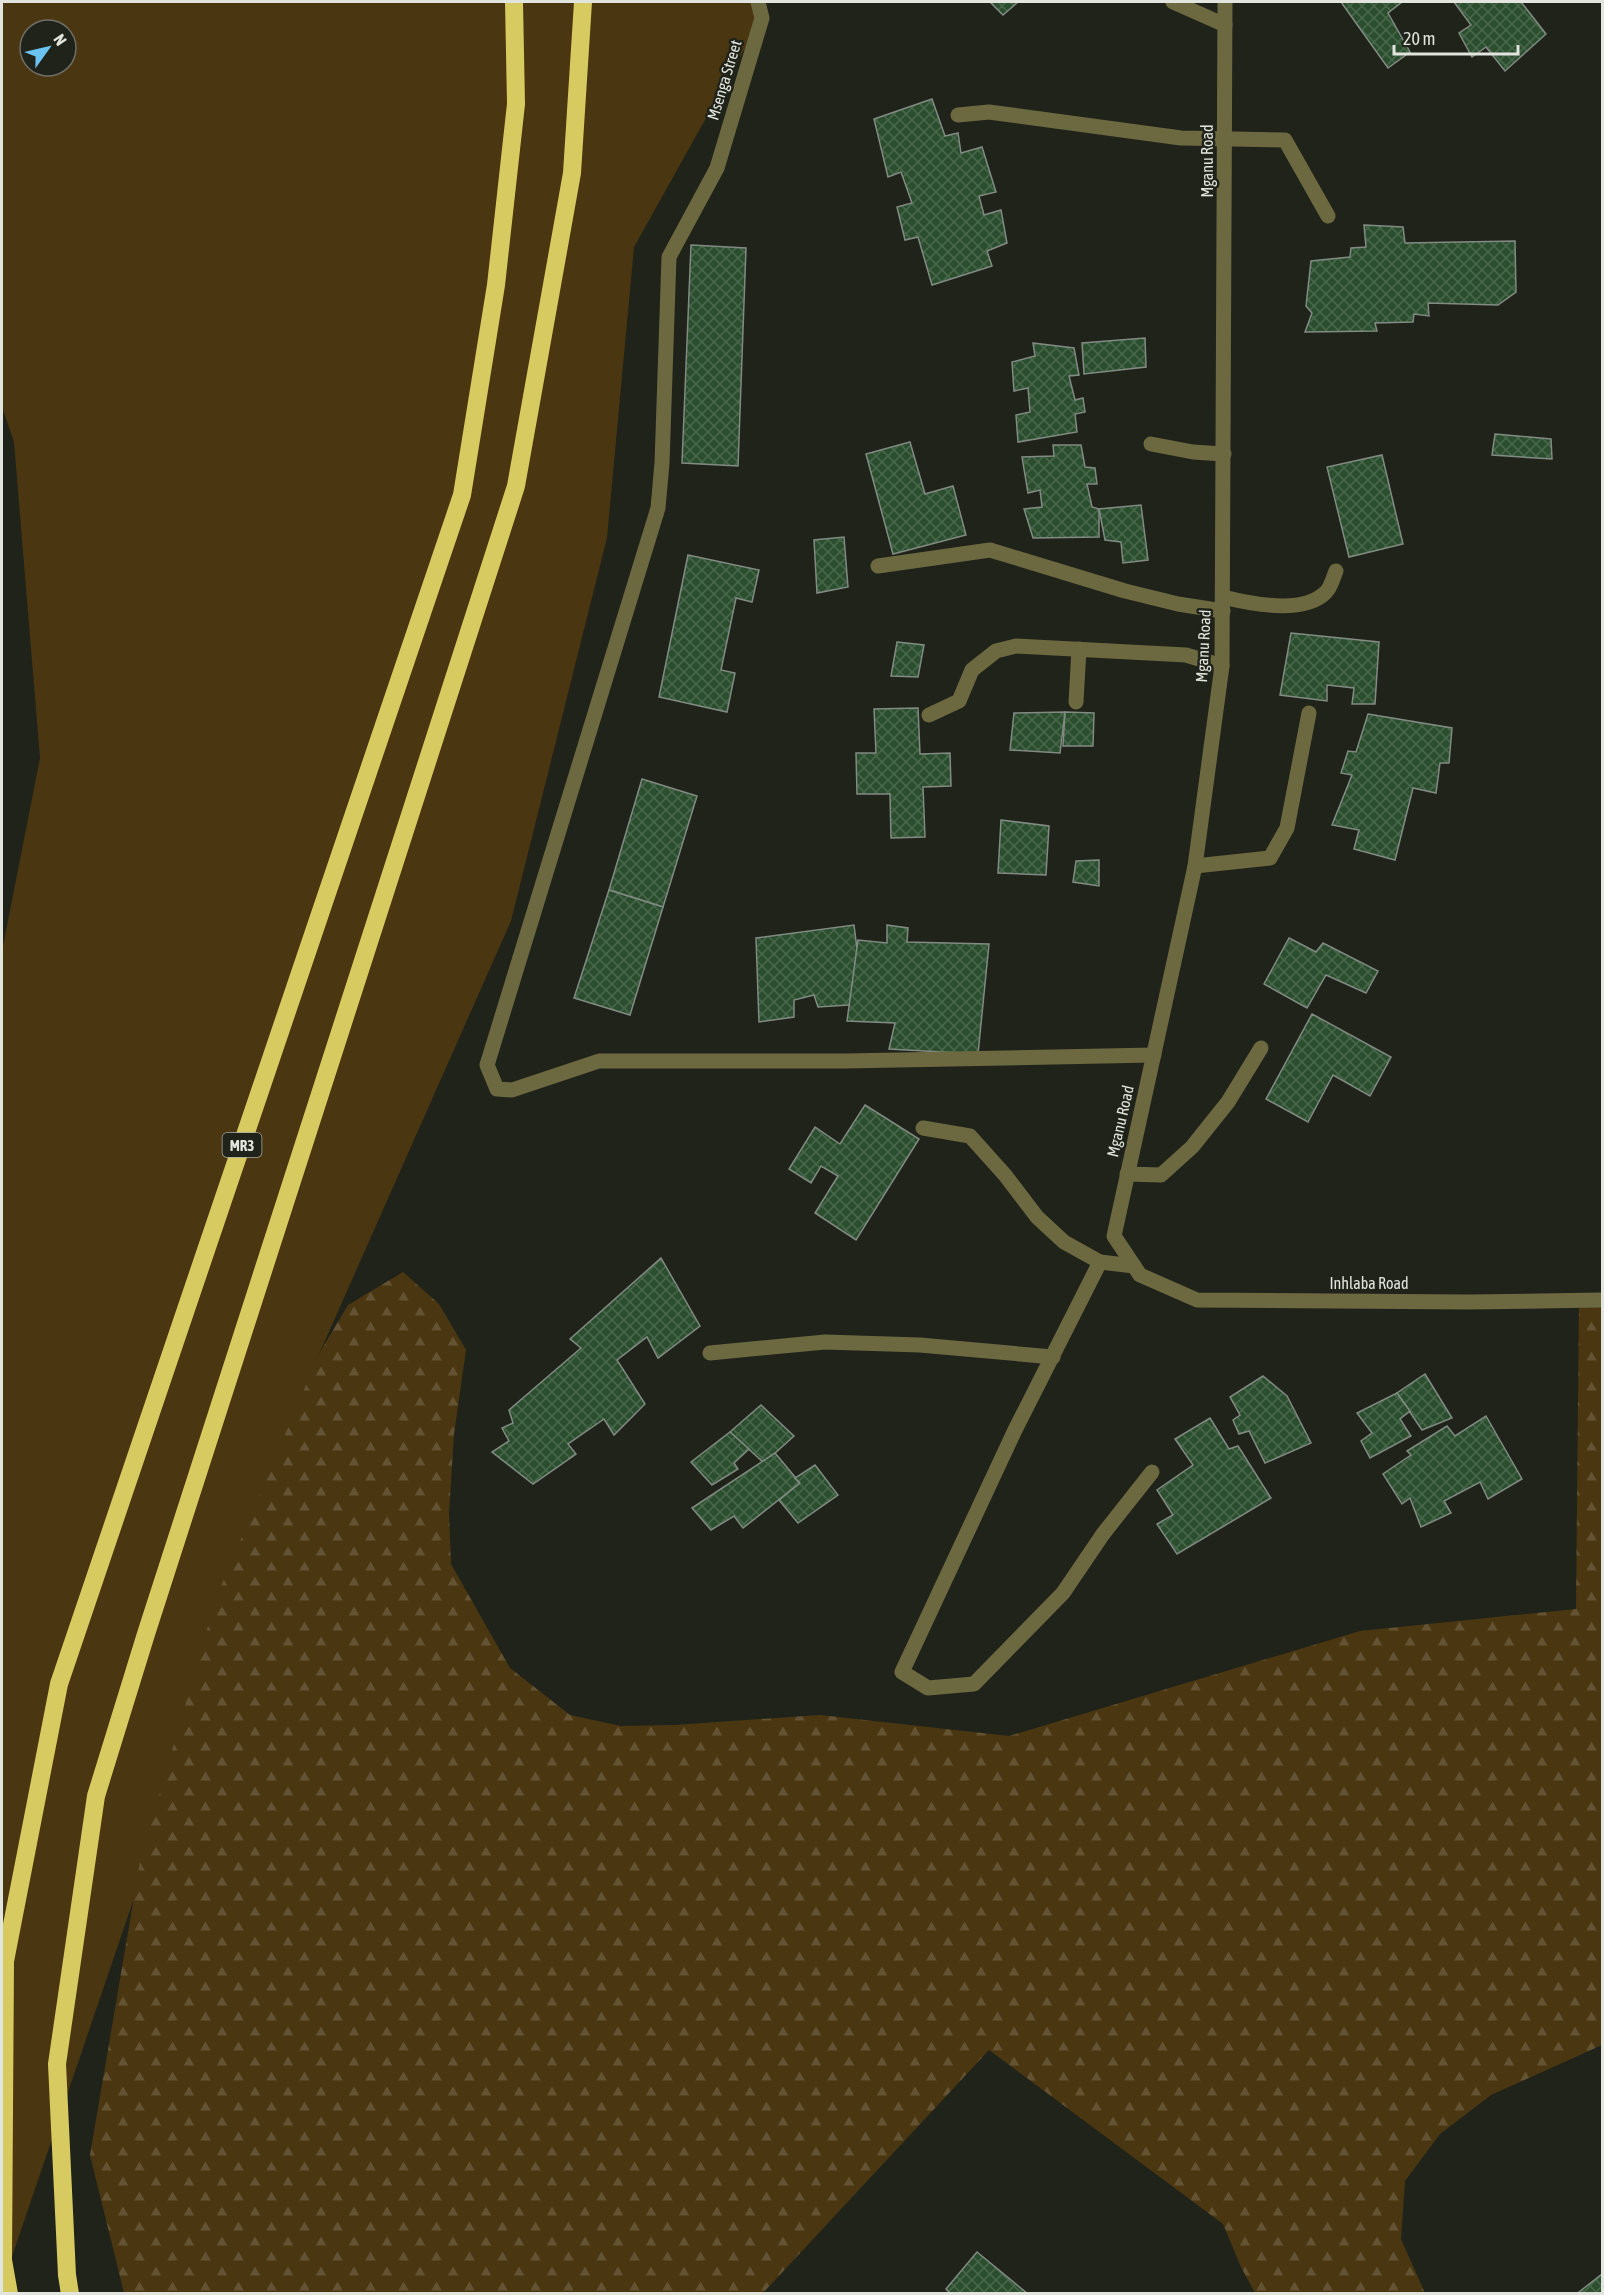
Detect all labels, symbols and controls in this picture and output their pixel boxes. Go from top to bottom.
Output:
north arrow [18,18,78,78]
scale bar [1394,18,1518,56]
text: 20 m [1403,28,1435,49]
text: N [50,31,71,49]
street label: Msenga Street [703,37,746,122]
street label: Mganu Road [1198,125,1217,197]
street label: Mganu Road [1192,609,1215,683]
street label: Mganu Road [1103,1083,1138,1159]
road number: MR3 [222,1133,262,1157]
street label: Inhlaba Road [1329,1274,1409,1292]

